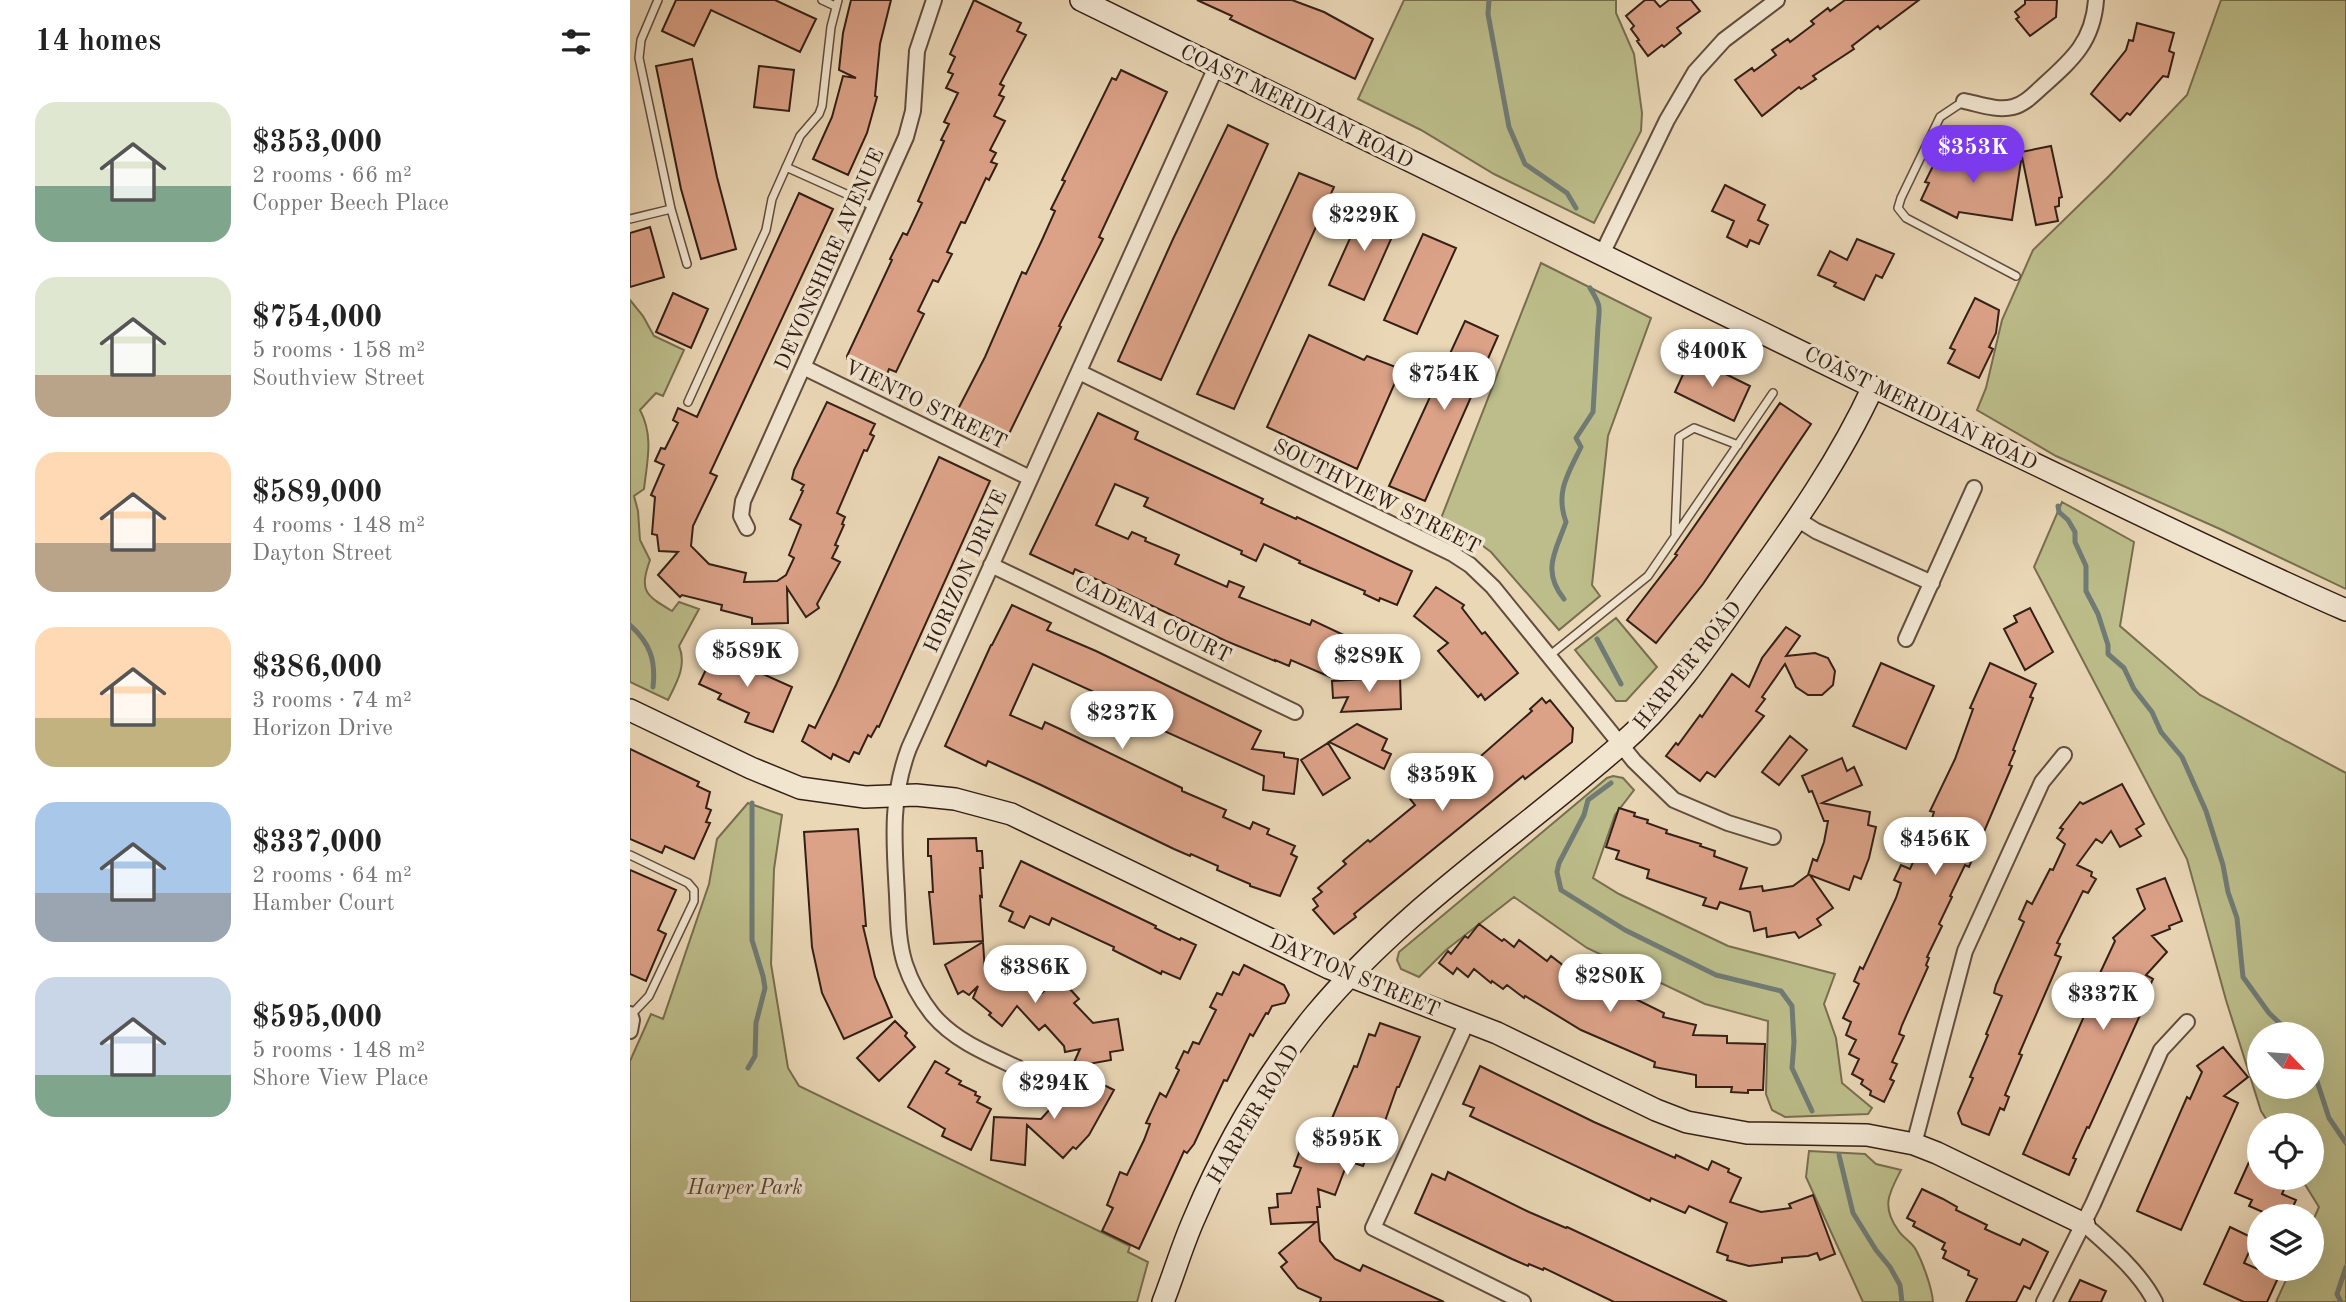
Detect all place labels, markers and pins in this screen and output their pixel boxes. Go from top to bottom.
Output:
pin: $353K [1924,125,2022,185]
pin: $229K [1315,194,1413,253]
pin: $400K [1663,330,1761,389]
pin: $754K [1395,352,1493,412]
pin: $589K [698,630,796,689]
pin: $289K [1320,634,1418,694]
pin: $237K [1073,692,1171,751]
pin: $359K [1393,754,1491,813]
pin: $456K [1886,818,1984,877]
pin: $386K [986,946,1084,1005]
pin: $280K [1561,954,1659,1014]
pin: $337K [2054,972,2152,1032]
pin: $294K [1005,1062,1103,1121]
pin: $595K [1298,1118,1396,1177]

